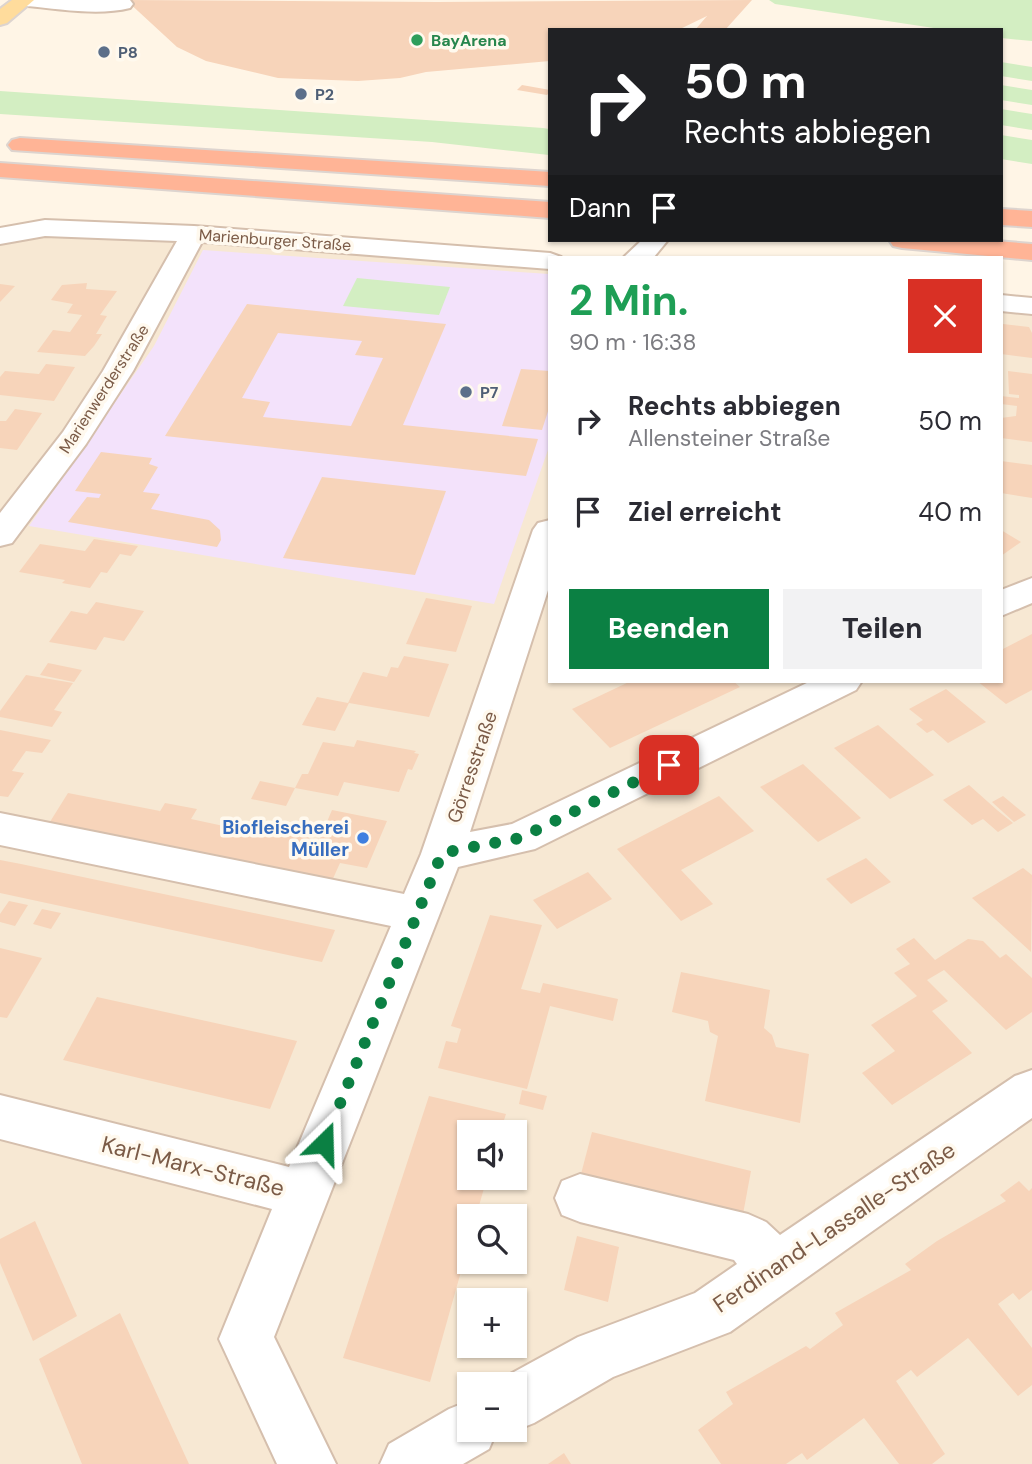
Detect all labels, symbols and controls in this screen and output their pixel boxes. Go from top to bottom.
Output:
place label: BayArena [431,30,507,51]
marker: BayArena [409,32,425,48]
place label: P8 [118,42,138,63]
marker: P8 [96,44,112,60]
text: 50 m [684,49,807,113]
icon: right [569,56,660,147]
place label: P2 [315,84,334,105]
marker: P2 [293,86,309,102]
text: Rechts abbiegen [684,111,931,153]
icon: arrive [645,189,683,227]
text: Dann [569,191,631,225]
street label: Marienburger Straße [198,224,352,256]
text: 2 Min. [569,273,688,328]
button: close [908,279,982,353]
street label: Marienwerderstraße [54,320,154,458]
text: 90 m · 16:38 [569,327,696,357]
place label: P7 [480,382,499,403]
marker: P7 [458,384,474,400]
text: Rechts abbiegen [628,389,841,423]
icon: right [569,402,607,440]
text: 50 m [918,404,982,438]
text: Allensteiner Straße [628,423,830,453]
icon: arrive [569,493,607,531]
text: Ziel erreicht [628,495,781,529]
text: 40 m [918,495,982,529]
button: Beenden [569,589,769,669]
button: Teilen [783,589,982,669]
street label: Görresstraße [441,708,503,826]
pin [639,735,699,795]
icon: arrive [650,746,688,784]
place label: Biofleischerei Müller [222,815,349,862]
marker: Biofleischerei Müller [355,830,371,846]
position arrow [287,1106,361,1180]
map controls [457,1120,527,1442]
button: sound [457,1120,527,1190]
street label: Karl-Marx-Straße [99,1129,287,1203]
street label: Ferdinand-Lassalle-Straße [707,1135,961,1319]
button: search [457,1204,527,1274]
button: + [457,1288,527,1358]
button: − [457,1372,527,1442]

